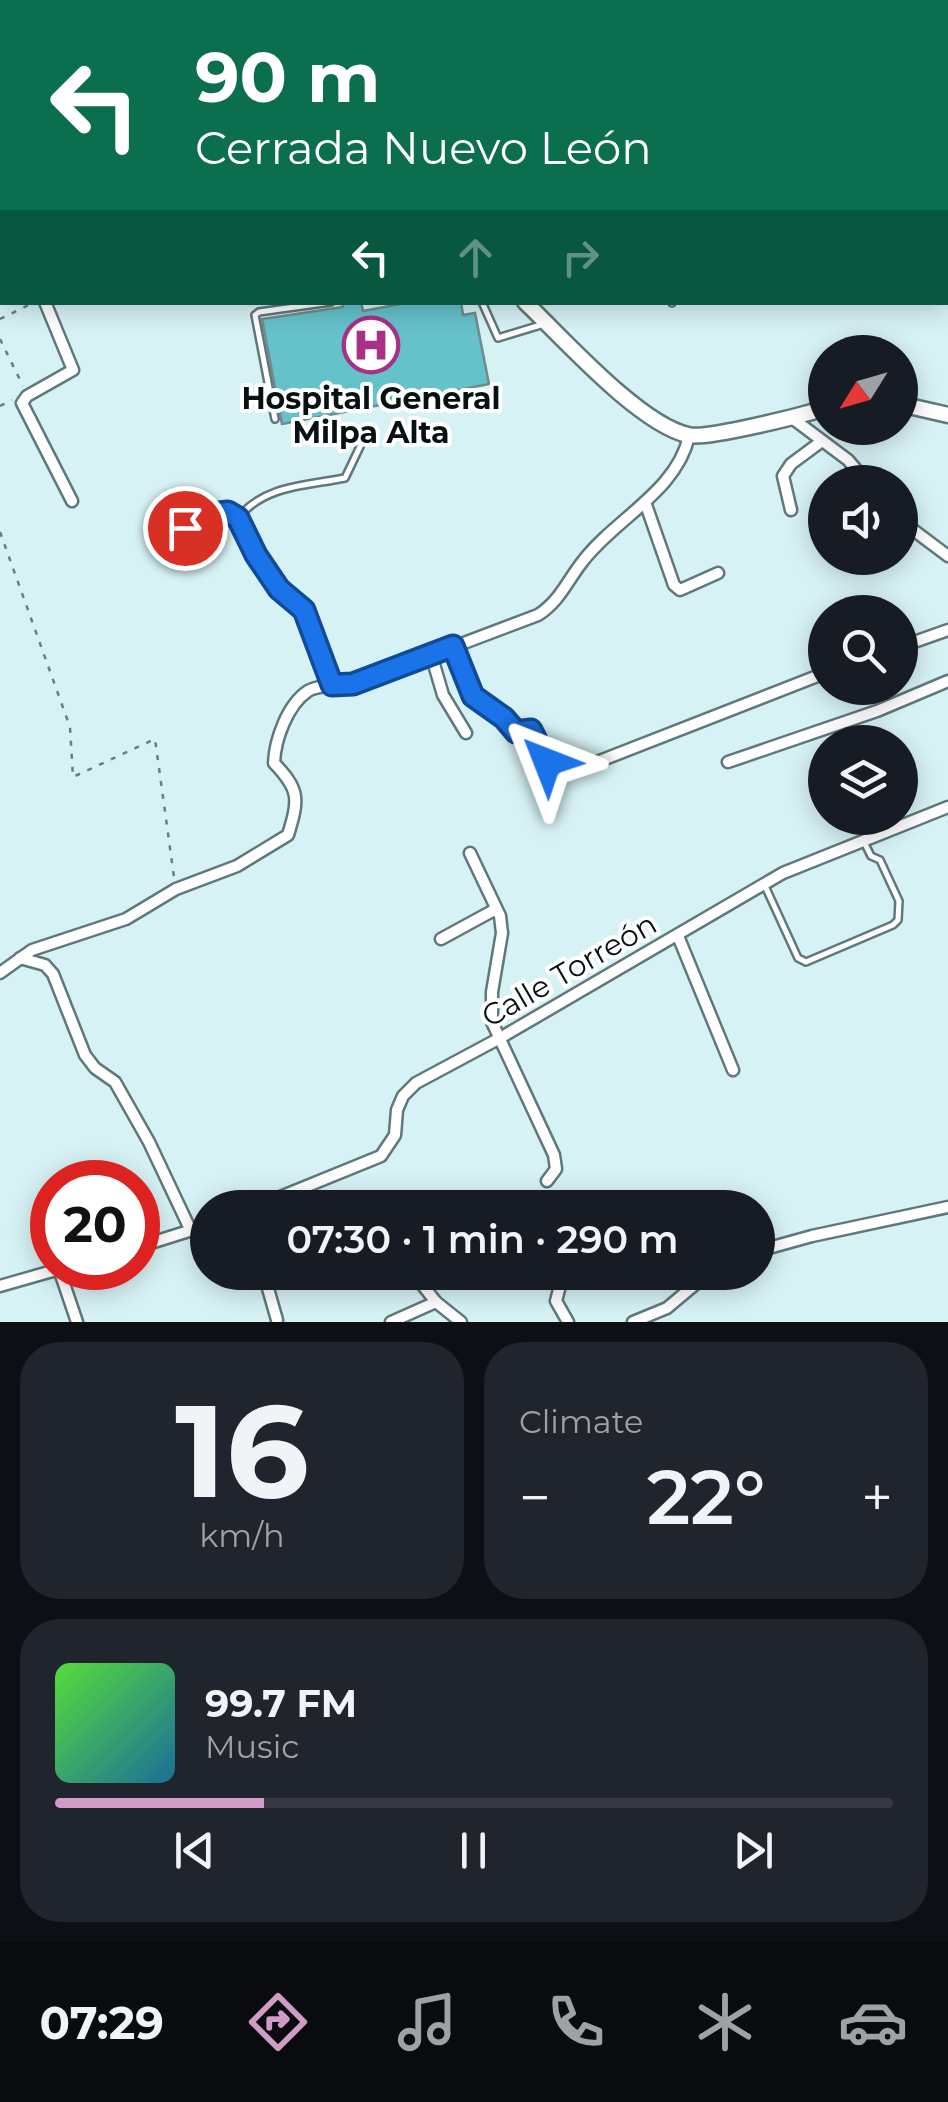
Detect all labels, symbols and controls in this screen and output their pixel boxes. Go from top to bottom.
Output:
text: 90 m [195,34,380,120]
icon: left [30,40,160,170]
text: Cerrada Nuevo León [195,120,652,175]
icon: left [343,230,398,285]
icon: ahead [448,230,503,285]
icon: right [553,230,608,285]
hospital icon: Hospital General Milpa Alta [341,315,401,375]
north arrow [808,335,918,445]
map controls [808,335,918,835]
place label: Hospital General Milpa Alta [241,380,501,451]
button: sound [808,465,918,575]
pin [143,486,228,571]
icon: arrive [158,501,213,556]
button: search [808,595,918,705]
position arrow [495,710,599,814]
button: layers [808,725,918,835]
street label: Calle Torreón [475,905,663,1035]
speed limit sign: 20 [30,1160,160,1290]
text: 07:30 · 1 min · 290 m [286,1216,679,1263]
text: 16 [175,1371,309,1530]
text: Climate [519,1402,643,1441]
text: 22° [647,1451,765,1543]
text: − [519,1464,551,1531]
text: + [861,1464,893,1531]
text: km/h [199,1516,285,1555]
text: 99.7 FM [205,1680,357,1727]
text: Music [205,1727,299,1766]
icon: previous [167,1823,222,1878]
icon: pause [446,1823,501,1878]
icon: next [726,1823,781,1878]
icon: directions [243,1987,313,2057]
icon: music [392,1987,462,2057]
icon: phone [541,1987,611,2057]
icon: climate [690,1987,760,2057]
icon: car [838,1987,908,2057]
text: 07:29 [39,1995,164,2050]

